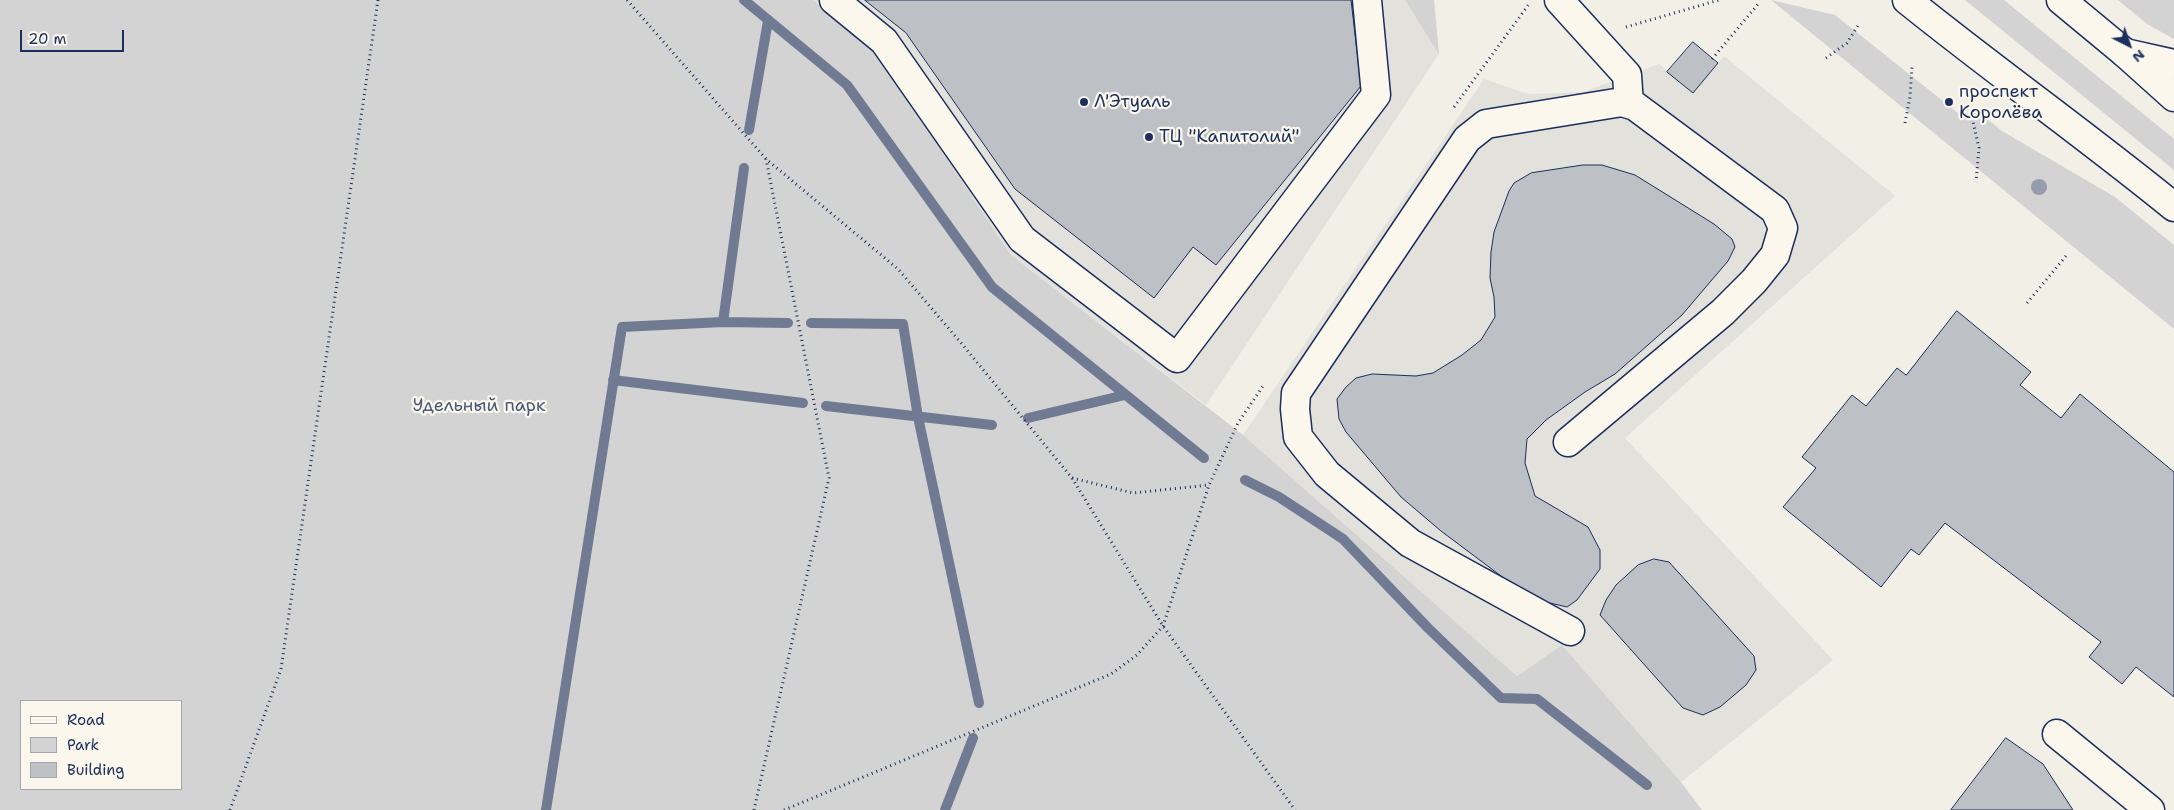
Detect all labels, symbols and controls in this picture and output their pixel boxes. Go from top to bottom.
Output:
scale bar [22,20,126,52]
north arrow [2104,20,2154,70]
text: 20 m [28,29,67,49]
text: N [2129,46,2149,67]
place label: проспект Королёва [1959,81,2042,124]
place label: Л'Этуаль [1094,91,1170,113]
marker: Л'Этуаль [1078,96,1090,108]
marker: проспект Королёва [1943,96,1955,108]
place label: ТЦ "Капитолий" [1159,126,1300,148]
marker: ТЦ "Капитолий" [1143,131,1155,143]
park label: Удельный парк [413,395,545,417]
legend [20,700,182,790]
text: Road [67,710,105,730]
text: Park [67,735,99,755]
text: Building [67,760,124,780]

